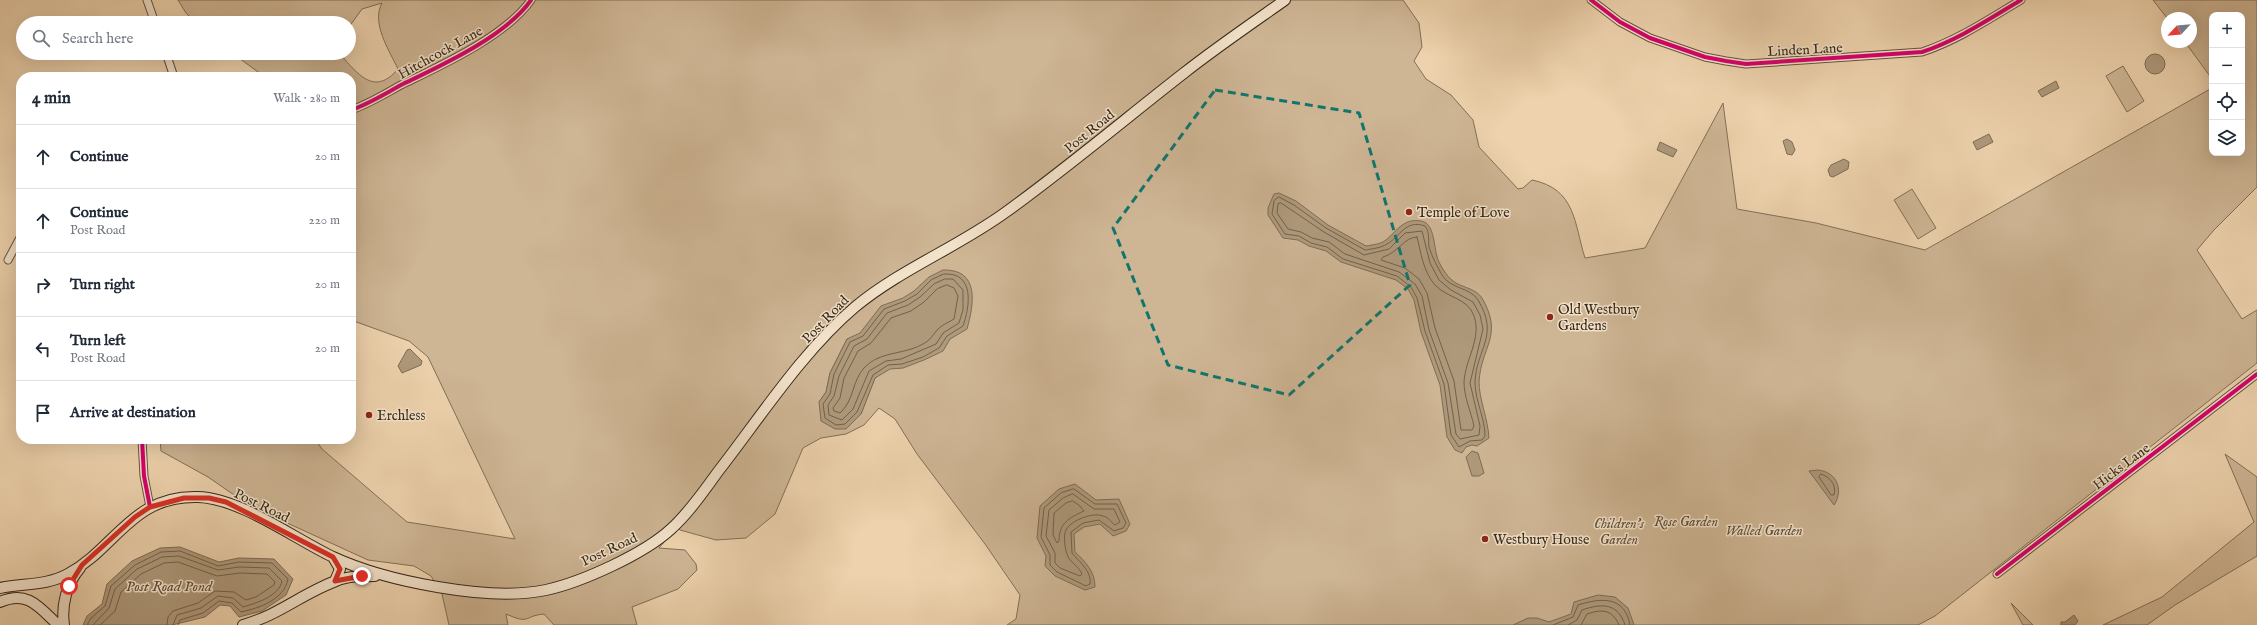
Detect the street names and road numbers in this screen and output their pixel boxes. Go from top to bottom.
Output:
street label: Hitchcock Lane [395,22,486,84]
street label: Linden Lane [1767,39,1844,61]
street label: Post Road [1061,106,1119,158]
street label: Post Road [798,292,853,347]
street label: Hicks Lane [2089,439,2154,494]
street label: Post Road [231,485,293,527]
street label: Post Road [579,529,641,571]

